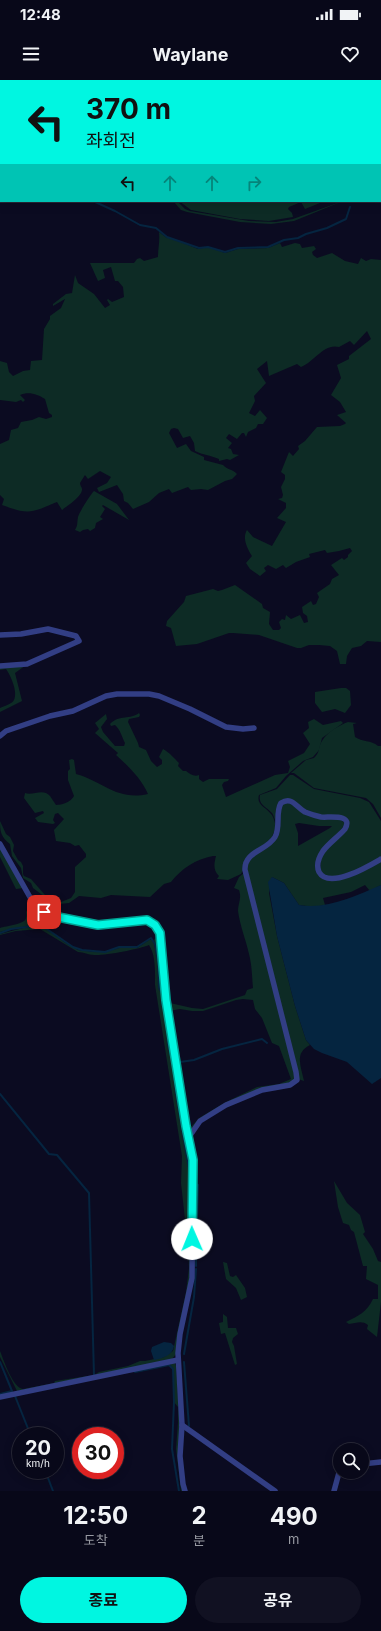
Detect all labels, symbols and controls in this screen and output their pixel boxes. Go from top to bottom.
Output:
text: 12:48 [20,5,61,24]
icon: menu [20,43,42,65]
icon: heart [339,43,361,65]
text: Waylane [153,44,228,65]
text: 370 m [86,92,171,126]
icon: left [20,96,72,148]
text: 좌회전 [86,130,136,151]
icon: left [117,172,139,194]
icon: ahead [159,172,181,194]
icon: ahead [201,172,223,194]
icon: right [243,172,265,194]
pin [27,895,61,929]
icon: arrive [33,901,55,923]
position arrow [171,1218,213,1260]
speed limit sign: 30 [72,1427,124,1479]
text: 20 [25,1436,51,1460]
map controls [333,1443,369,1479]
button: search [333,1443,369,1479]
text: km/h [26,1457,50,1469]
text: 12:50 [63,1501,128,1530]
text: 2 [191,1501,207,1530]
text: 490 [270,1502,318,1531]
text: m [288,1531,299,1547]
text: 도착 [84,1532,108,1548]
text: 분 [193,1532,205,1548]
button: 종료 [20,1577,187,1623]
button: 공유 [195,1577,361,1623]

